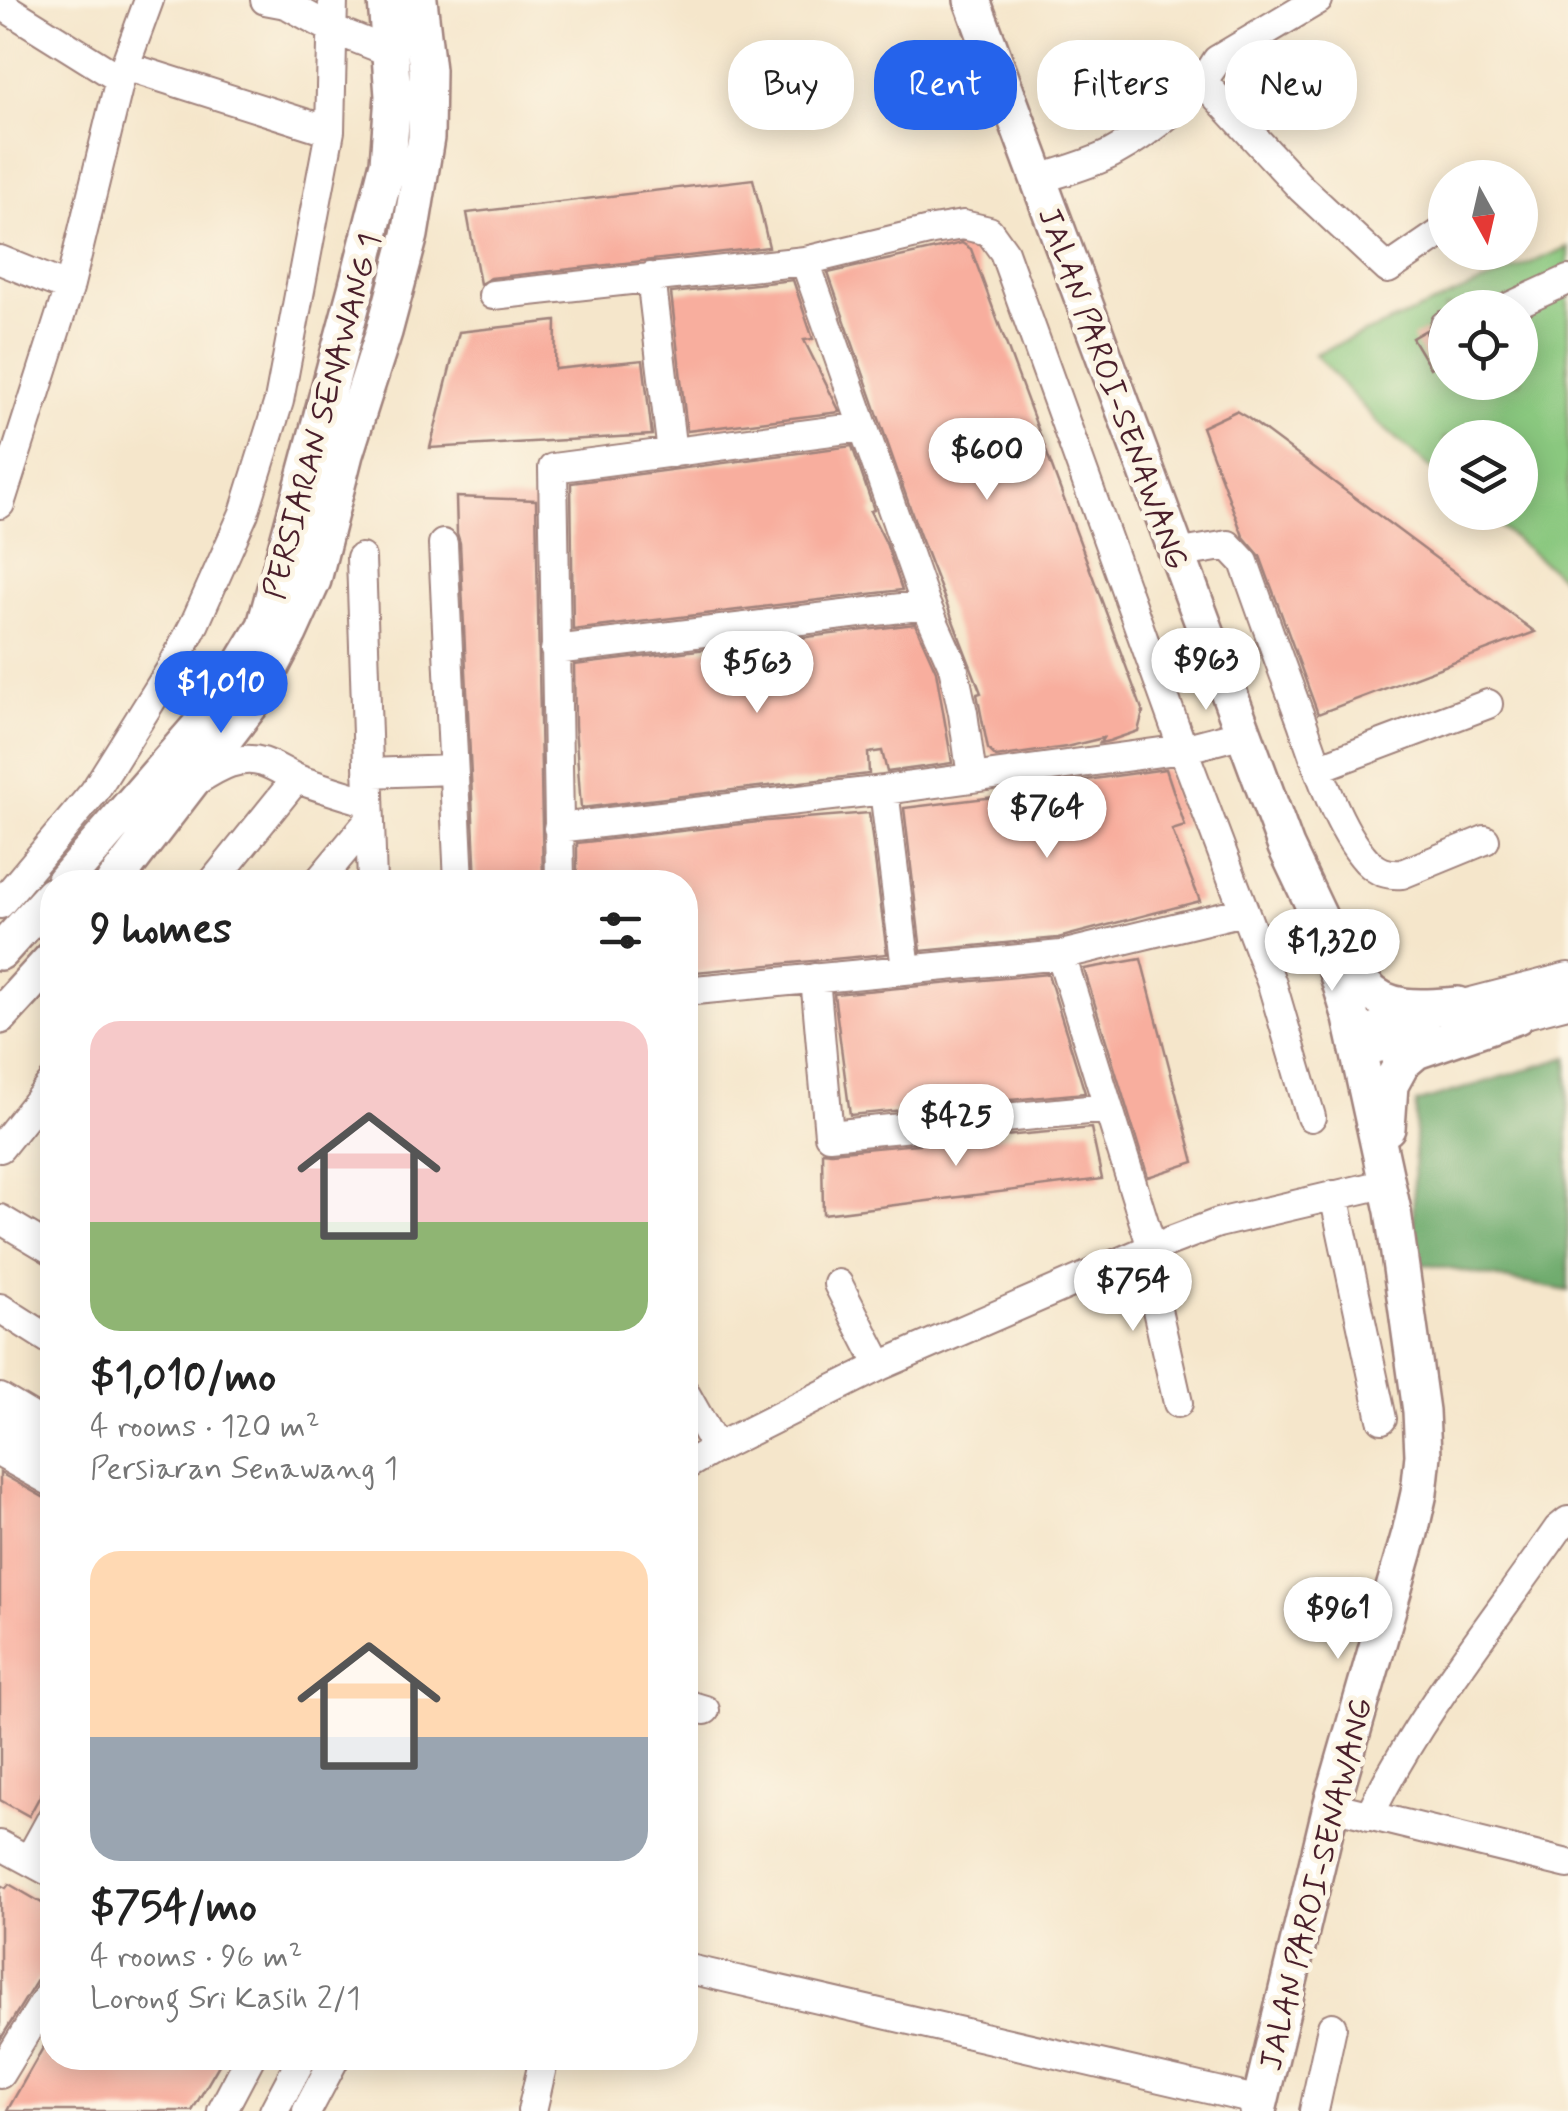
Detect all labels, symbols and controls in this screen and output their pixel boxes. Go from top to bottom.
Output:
chip: Buy [728,40,854,130]
chip: Rent [874,40,1017,130]
chip: Filters [1037,40,1205,130]
chip: New [1225,40,1357,130]
north arrow [1428,160,1538,270]
map controls [1428,160,1538,530]
street label: JALAN PAROI-SENAWANG [1027,202,1197,576]
street label: PERSIARAN SENAWANG 1 [254,229,392,604]
button: locate [1428,290,1538,400]
pin: $600 [928,418,1046,503]
button: layers [1428,420,1538,530]
text: $600 [951,429,1023,471]
pin: $963 [1147,628,1265,713]
pin: $563 [698,631,816,716]
text: $963 [1173,639,1239,681]
text: $563 [723,642,791,684]
pin: $1,010 [140,651,302,736]
text: $1,010 [177,662,265,704]
pin: $764 [988,776,1106,861]
text: $764 [1010,787,1084,829]
text: 9 homes [90,903,232,958]
icon: filters [593,903,648,958]
pin: $1,320 [1251,909,1413,994]
text: $1,320 [1287,920,1377,962]
pin: $425 [897,1084,1015,1169]
icon: home [279,1086,459,1266]
text: $425 [920,1095,992,1137]
pin: $754 [1074,1249,1192,1334]
text: $754 [1096,1260,1170,1302]
text: $1,010/mo [90,1351,276,1406]
text: 4 rooms · 120 m² [90,1406,320,1448]
text: Persiaran Senawang 1 [90,1448,398,1490]
pin: $961 [1279,1577,1397,1662]
text: $961 [1306,1588,1370,1630]
icon: home [279,1616,459,1796]
street label: JALAN PAROI-SENAWANG [1250,1694,1384,2075]
text: $754/mo [90,1881,257,1936]
text: 4 rooms · 96 m² [90,1936,303,1978]
text: Lorong Sri Kasih 2/1 [90,1978,361,2020]

